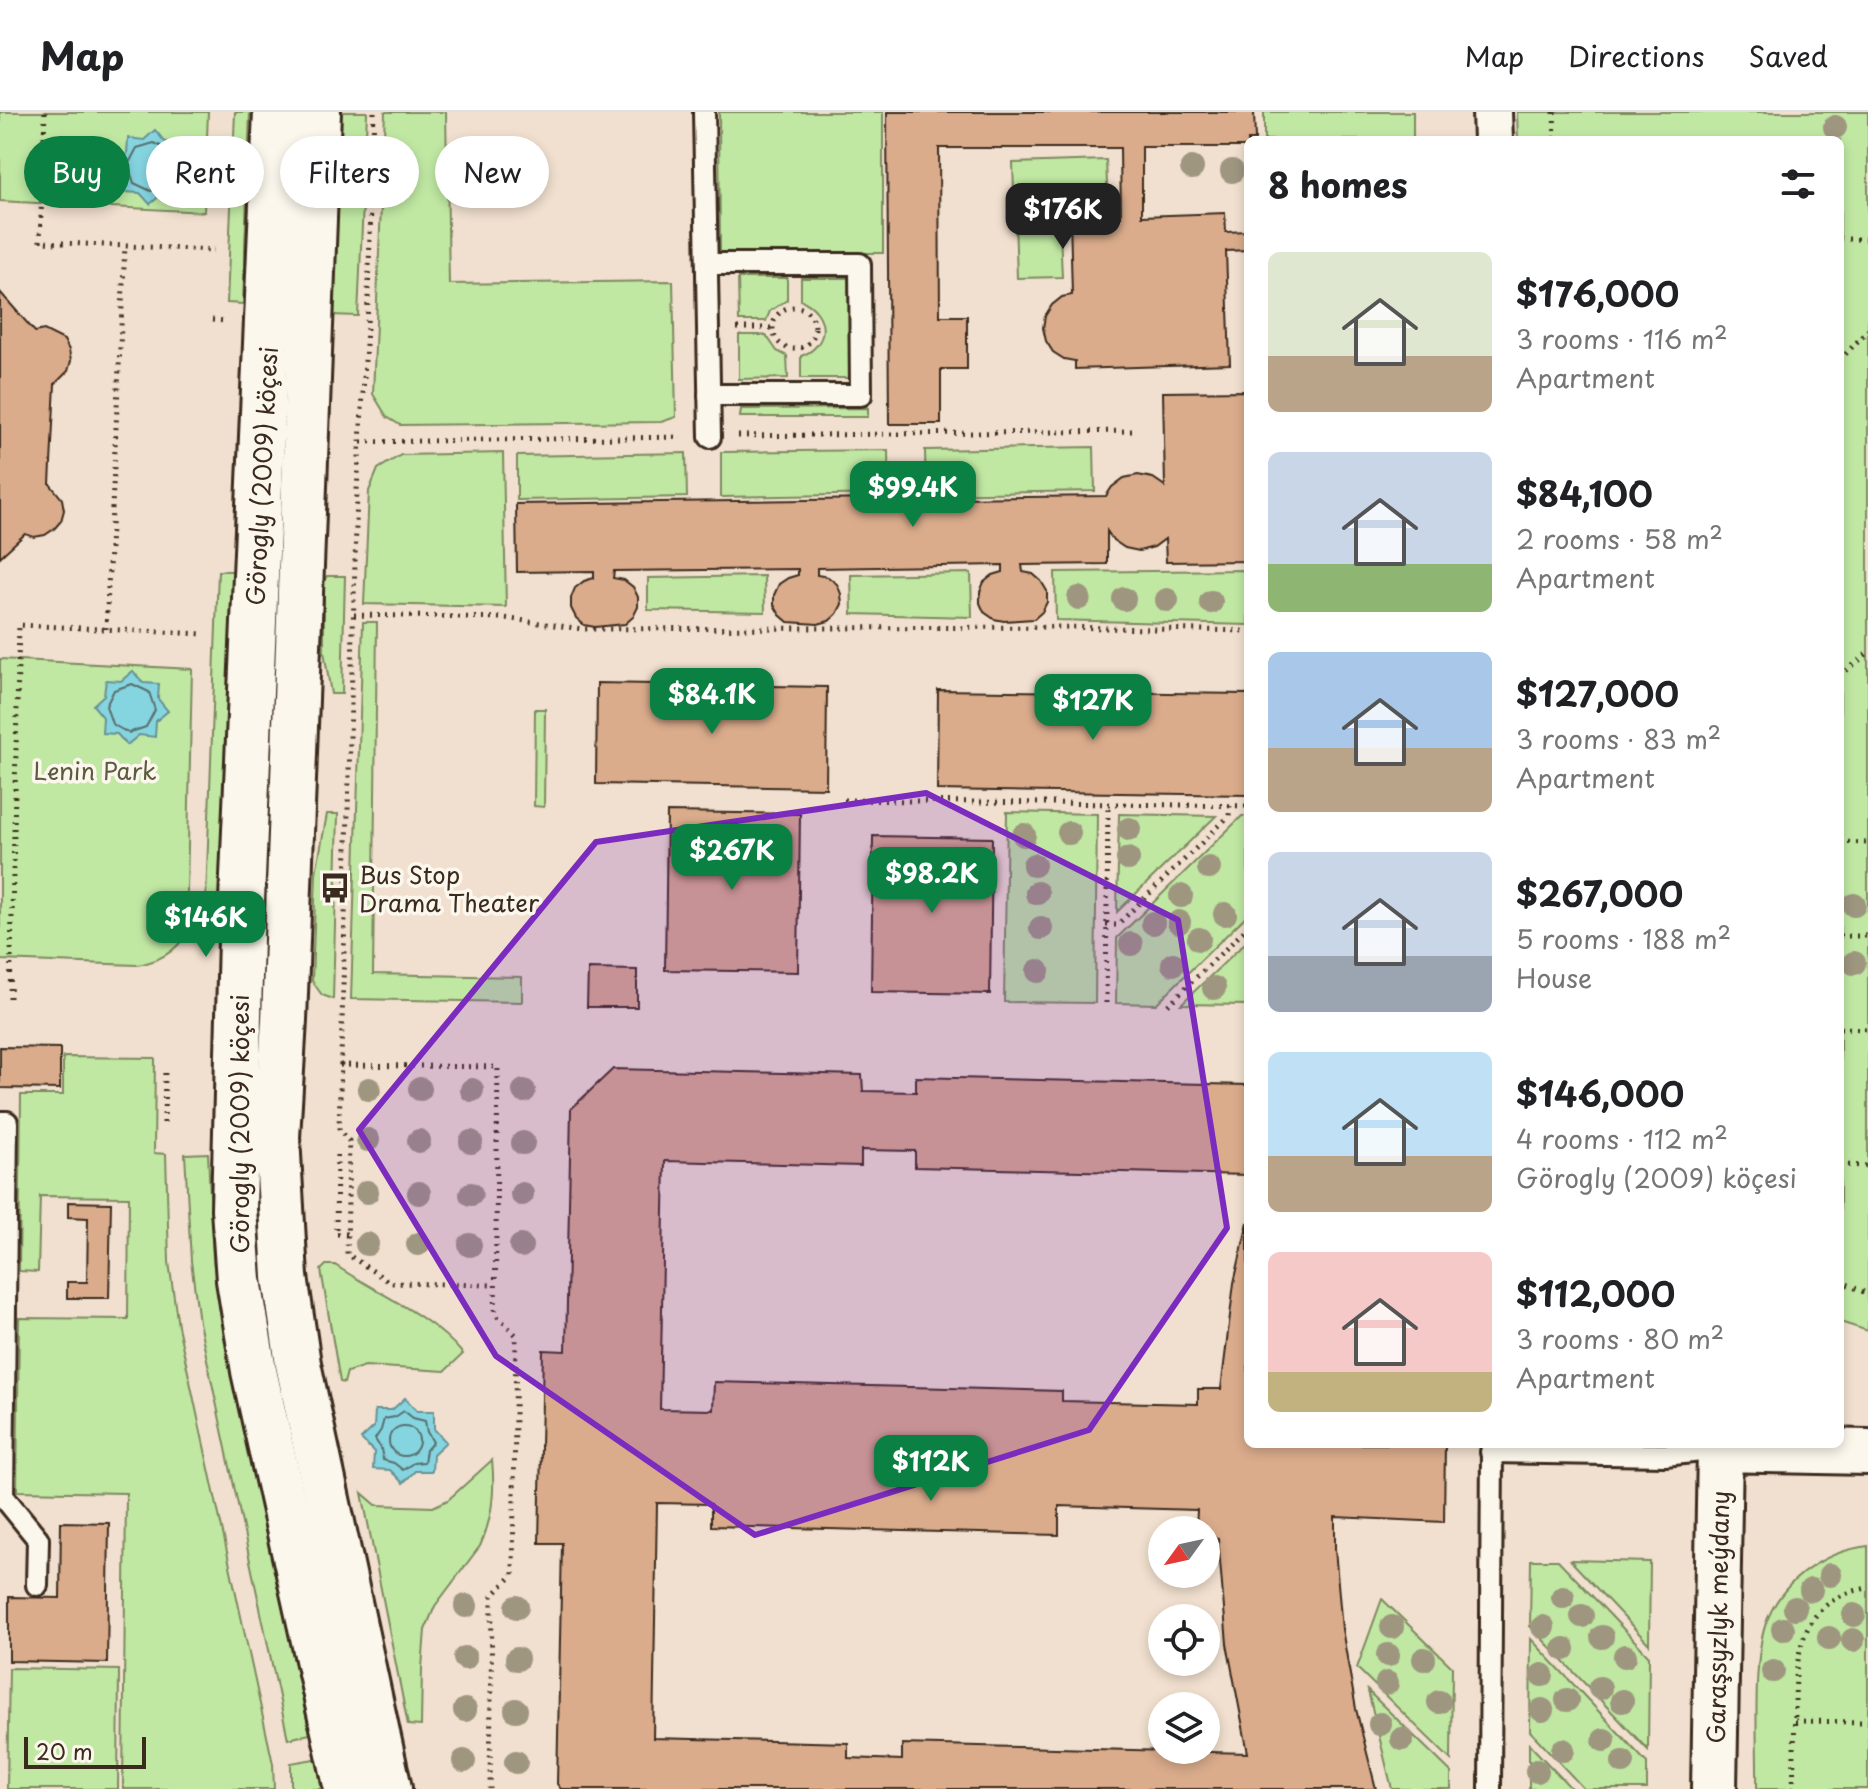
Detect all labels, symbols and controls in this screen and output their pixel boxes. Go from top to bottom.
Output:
text: Map [40,27,124,84]
text: Map [1465,34,1524,77]
text: Directions [1568,34,1705,77]
text: Saved [1749,34,1828,77]
chip: Buy [24,136,130,208]
chip: Rent [146,136,264,208]
chip: Filters [280,136,419,208]
chip: New [435,136,549,208]
text: 8 homes [1268,158,1408,210]
icon: filters [1776,162,1820,206]
pin: $176K [1007,183,1119,251]
text: $176K [1024,189,1102,228]
text: $176,000 [1516,267,1679,319]
icon: home [1332,284,1428,380]
text: 3 rooms · 116 m² [1516,319,1728,358]
street label: Görogly (2009) köçesi [236,346,286,606]
text: Apartment [1516,358,1655,397]
pin: $99.4K [848,461,978,529]
text: $99.4K [868,467,958,506]
text: $84,100 [1516,467,1653,519]
icon: home [1332,484,1428,580]
text: 2 rooms · 58 m² [1516,519,1723,558]
text: Apartment [1516,558,1655,597]
text: $127,000 [1516,667,1679,719]
pin: $84.1K [647,668,777,736]
text: $84.1K [668,674,756,713]
pin: $127K [1037,674,1149,742]
text: $127K [1052,680,1134,719]
icon: home [1332,684,1428,780]
text: 3 rooms · 83 m² [1516,719,1721,758]
park label: Lenin Park [33,752,157,788]
text: Apartment [1516,758,1655,797]
pin: $267K [676,824,788,892]
text: $267K [689,830,775,869]
pin: $98.2K [867,847,997,915]
text: $98.2K [885,853,979,892]
place label: Bus Stop Drama Theater [359,856,540,920]
text: $267,000 [1516,867,1683,919]
bus stop icon: Bus Stop Drama Theater [318,871,352,905]
icon: home [1332,884,1428,980]
pin: $146K [150,891,262,959]
text: $146K [164,897,248,936]
text: 5 rooms · 188 m² [1516,919,1731,958]
text: House [1516,958,1592,997]
street label: Görogly (2009) köçesi [221,994,257,1254]
text: $146,000 [1516,1067,1684,1119]
icon: home [1332,1084,1428,1180]
text: 4 rooms · 112 m² [1516,1119,1728,1158]
text: Görogly (2009) köçesi [1516,1158,1797,1197]
text: $112,000 [1516,1267,1675,1319]
icon: home [1332,1284,1428,1380]
text: 3 rooms · 80 m² [1516,1319,1724,1358]
text: Apartment [1516,1358,1655,1397]
pin: $112K [875,1435,987,1503]
text: $112K [892,1441,970,1480]
street label: Garaşsyzlyk meýdany [1697,1490,1737,1744]
north arrow [1148,1516,1220,1588]
map controls [1148,1516,1220,1764]
button: locate [1148,1604,1220,1676]
button: layers [1148,1692,1220,1764]
scale bar [24,1733,146,1769]
text: 20 m [36,1734,93,1767]

